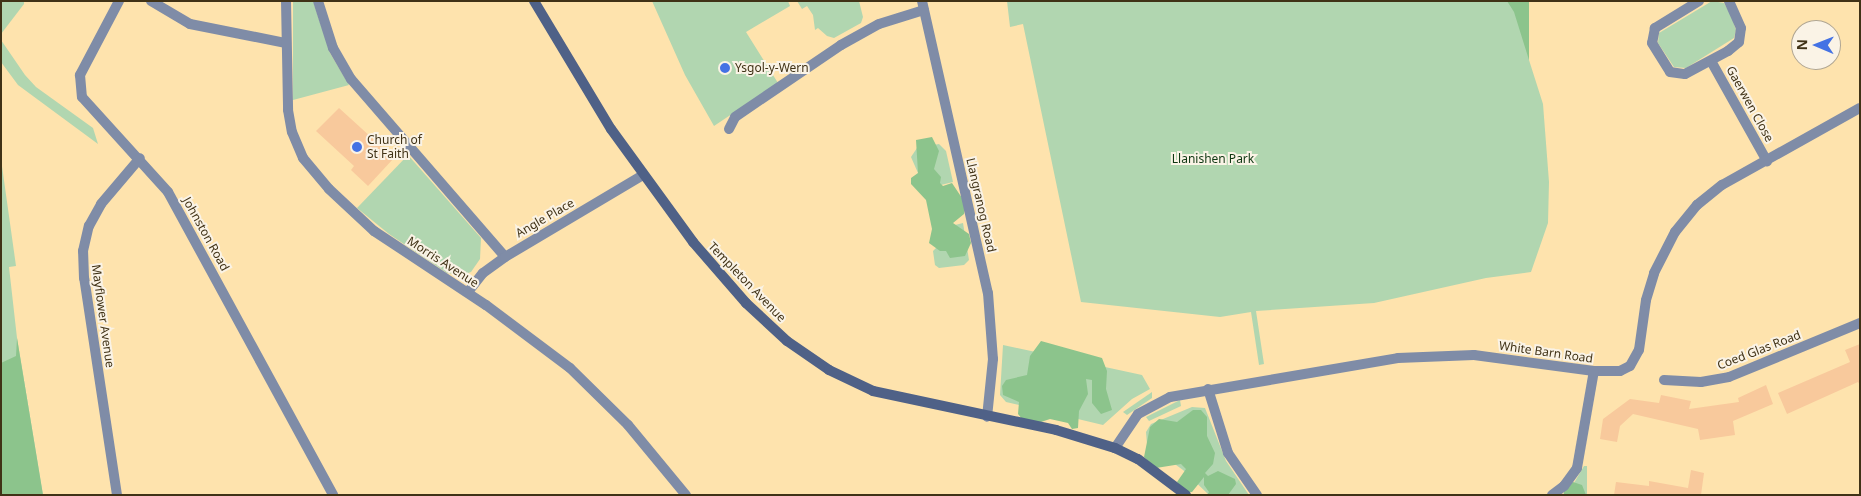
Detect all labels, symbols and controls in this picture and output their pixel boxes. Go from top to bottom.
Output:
north arrow [1791,20,1841,70]
text: N [1792,39,1811,51]
place label: Ysgol-y-Wern [735,61,809,75]
marker: Ysgol-y-Wern [719,62,731,74]
street label: Gaerwen Close [1723,64,1777,144]
place label: Church of St Faith [367,133,422,161]
marker: Church of St Faith [351,141,363,153]
park label: Llanishen Park [1172,152,1254,166]
street label: Llangranog Road [963,156,999,254]
street label: Johnston Road [180,195,232,273]
street label: Angle Place [513,195,577,241]
street label: Morris Avenue [405,234,481,290]
street label: Templeton Avenue [705,239,789,325]
street label: Mayflower Avenue [89,263,117,369]
street label: Coed Glas Road [1715,327,1803,373]
street label: White Barn Road [1498,338,1594,366]

